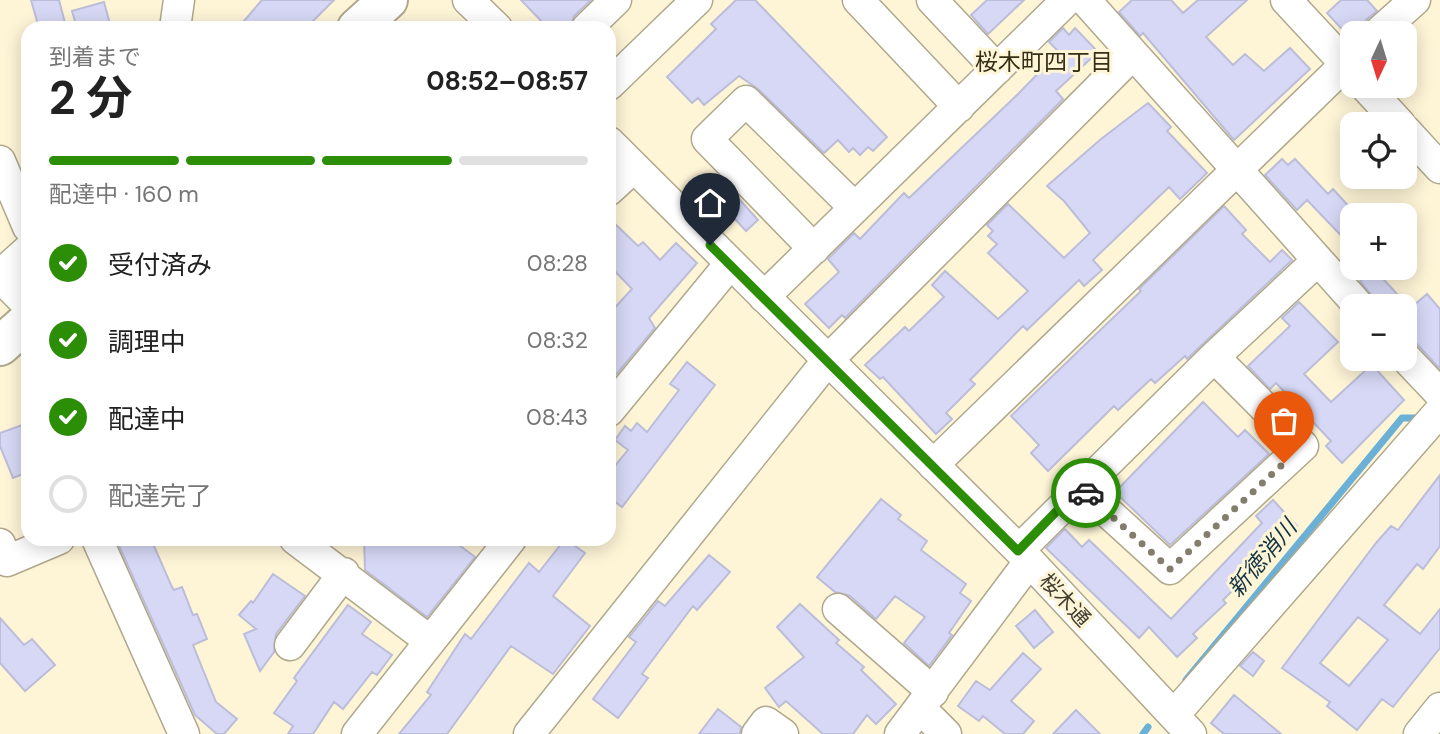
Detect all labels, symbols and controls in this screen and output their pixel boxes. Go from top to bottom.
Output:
north arrow [1340,21,1418,98]
map controls [1340,21,1417,371]
text: 到着まで [49,42,141,72]
district label: 桜木町四丁目 [975,47,1113,77]
text: 08:52–08:57 [426,64,588,98]
text: 2 分 [49,68,132,128]
button: locate [1340,112,1417,189]
pin [680,173,740,245]
text: 配達中 · 160 m [49,179,199,209]
icon: home [691,184,729,222]
button: + [1340,203,1417,280]
icon: check [49,244,87,282]
text: 受付済み [108,248,212,282]
text: 08:28 [527,248,588,278]
button: − [1340,294,1417,371]
icon: check [49,321,87,359]
text: 調理中 [108,325,186,359]
text: 08:32 [527,325,588,355]
pin [1254,391,1314,463]
icon: check [49,398,87,436]
text: 配達中 [108,402,186,436]
text: 08:43 [526,402,588,432]
icon: bag [1265,402,1303,440]
courier [1051,458,1121,528]
icon: car [1067,474,1105,512]
text: 配達完了 [108,479,212,513]
water label: 新徳消川 [1221,511,1305,603]
street label: 桜木通 [1033,567,1097,633]

